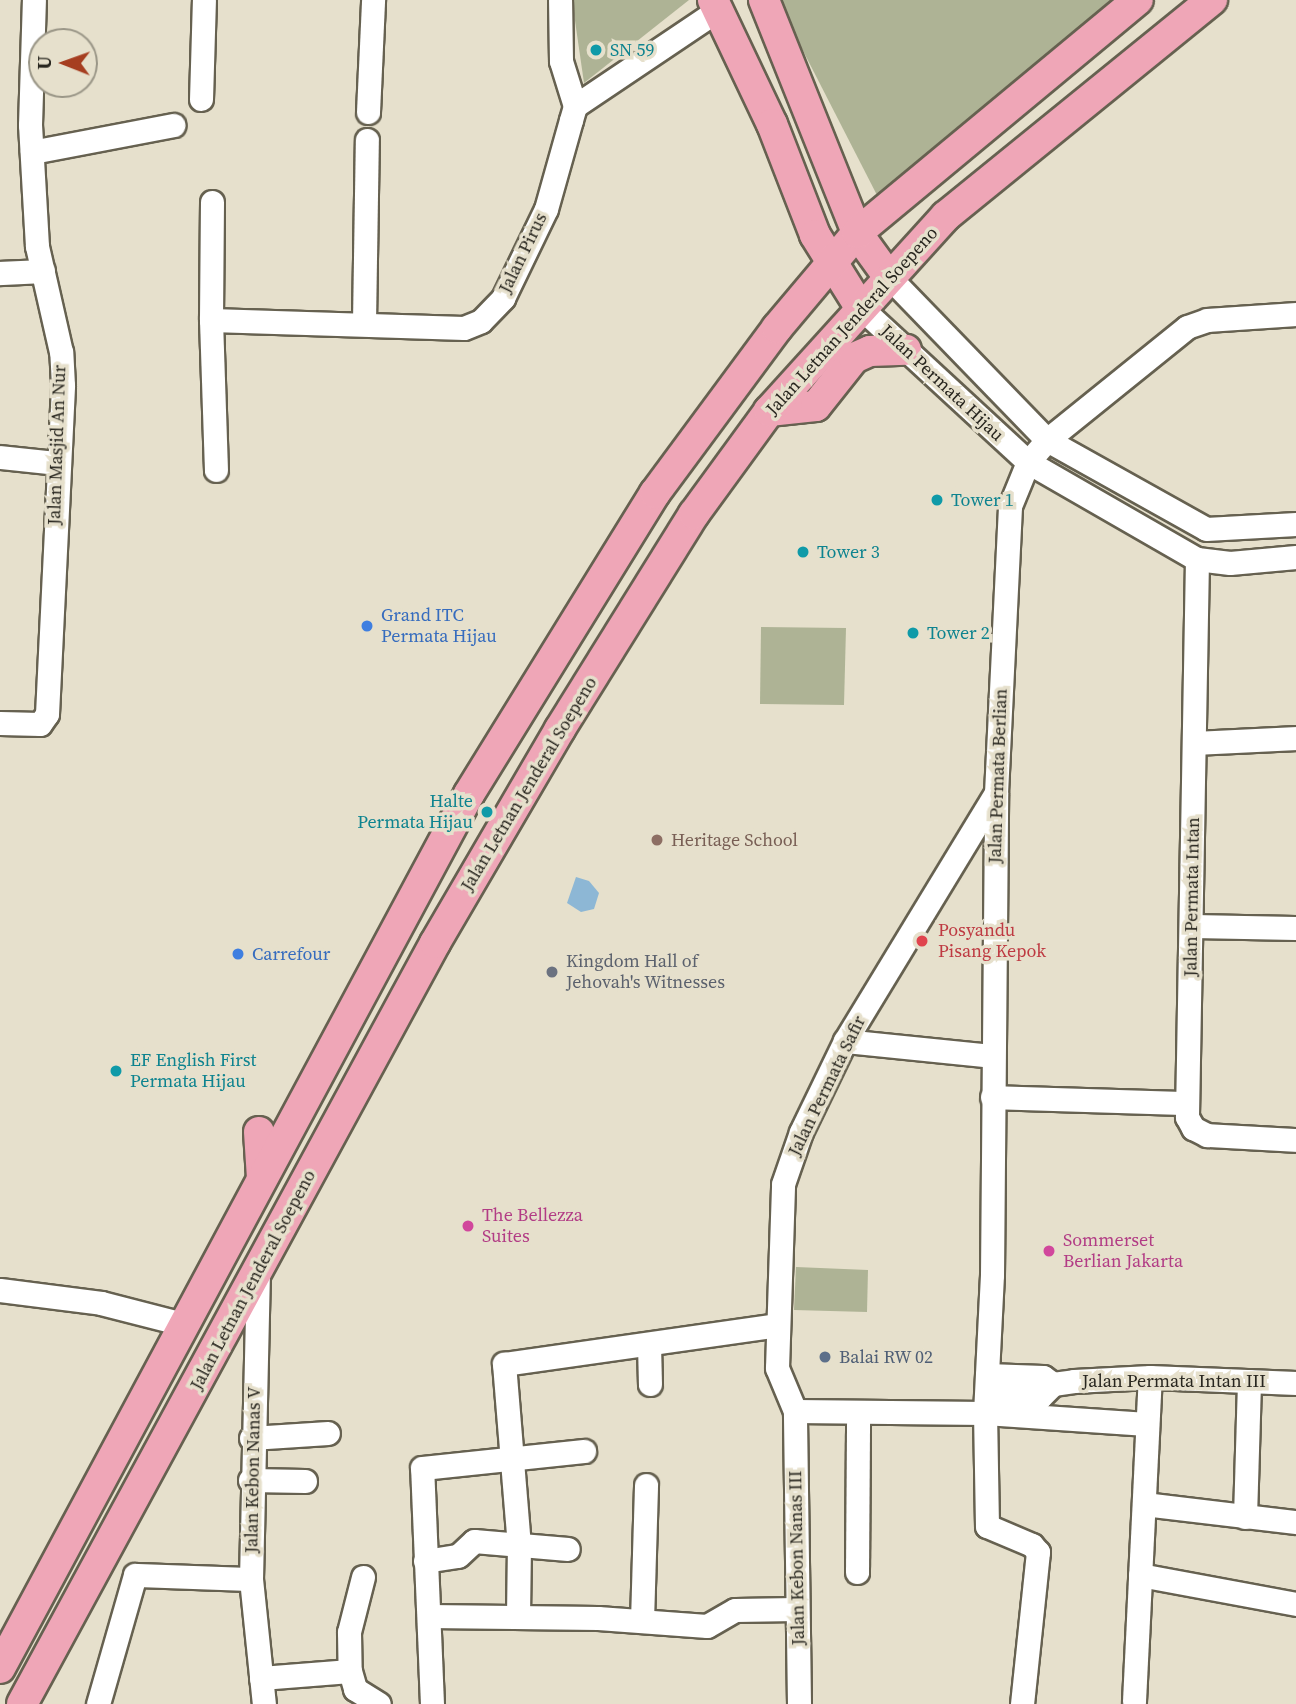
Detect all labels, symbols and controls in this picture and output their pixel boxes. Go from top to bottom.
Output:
north arrow [28,28,98,98]
place label: SN 59 [610,39,654,61]
marker: SN 59 [588,42,604,58]
text: U [31,56,57,70]
street label: Jalan Pirus [494,209,552,297]
street label: Jalan Letnan Jenderal Soepeno [762,222,942,420]
street label: Jalan Permata Hijau [876,320,1008,446]
street label: Jalan Masjid An Nur [43,364,71,526]
place label: Tower 1 [951,489,1014,511]
marker: Tower 1 [929,492,945,508]
place label: Tower 3 [817,541,880,563]
marker: Tower 3 [795,544,811,560]
place label: Grand ITC Permata Hijau [381,605,497,648]
marker: Grand ITC Permata Hijau [359,618,375,634]
place label: Tower 2 [927,622,990,644]
marker: Tower 2 [905,625,921,641]
street label: Jalan Letnan Jenderal Soepeno [456,673,602,895]
street label: Jalan Permata Berlian [984,688,1012,864]
place label: Halte Permata Hijau [357,791,473,834]
marker: Halte Permata Hijau [479,804,495,820]
street label: Jalan Permata Intan [1180,817,1204,977]
place label: Heritage School [671,829,798,851]
marker: Heritage School [649,832,665,848]
place label: Posyandu Pisang Kepok [938,920,1046,962]
marker: Posyandu Pisang Kepok [912,931,932,951]
place label: Carrefour [252,943,330,965]
marker: Carrefour [230,946,246,962]
place label: Kingdom Hall of Jehovah's Witnesses [566,951,726,993]
marker: Kingdom Hall of Jehovah's Witnesses [544,964,560,980]
street label: Jalan Permata Safir [784,1012,870,1160]
place label: EF English First Permata Hijau [130,1050,256,1092]
marker: EF English First Permata Hijau [108,1063,124,1079]
street label: Jalan Letnan Jenderal Soepeno [186,1166,320,1394]
place label: The Bellezza Suites [482,1205,583,1248]
marker: The Bellezza Suites [460,1218,476,1234]
place label: Sommerset Berlian Jakarta [1063,1230,1183,1272]
marker: Sommerset Berlian Jakarta [1041,1243,1057,1259]
place label: Balai RW 02 [839,1346,934,1368]
marker: Balai RW 02 [817,1349,833,1365]
street label: Jalan Permata Intan III [1082,1370,1266,1392]
street label: Jalan Kebon Nanas V [241,1386,265,1554]
street label: Jalan Kebon Nanas III [785,1470,809,1646]

